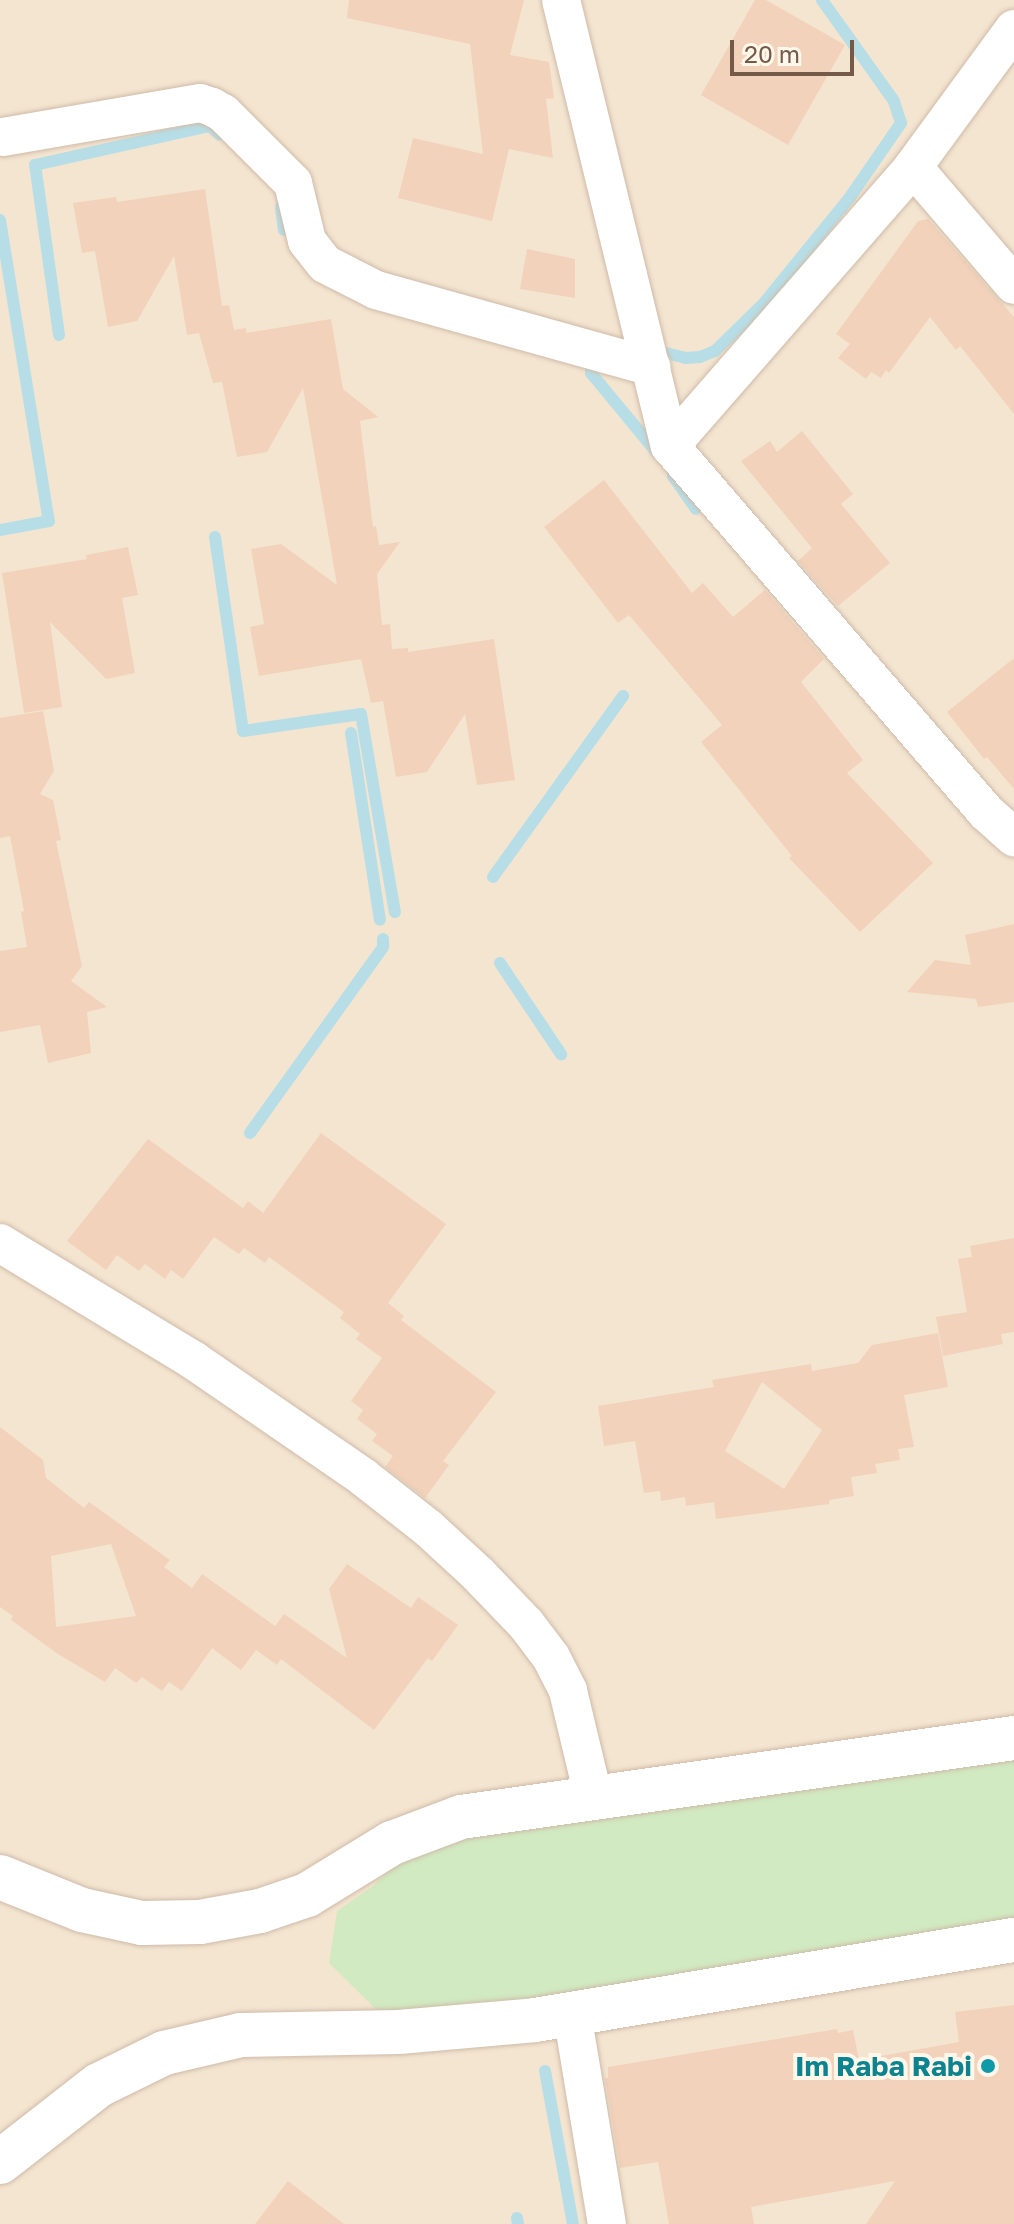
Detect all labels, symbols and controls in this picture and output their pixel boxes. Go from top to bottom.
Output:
scale bar [734,24,858,74]
text: 20 m [744,39,800,68]
place label: Im Raba Rabi [795,2049,972,2083]
marker: Im Raba Rabi [979,2057,997,2075]

